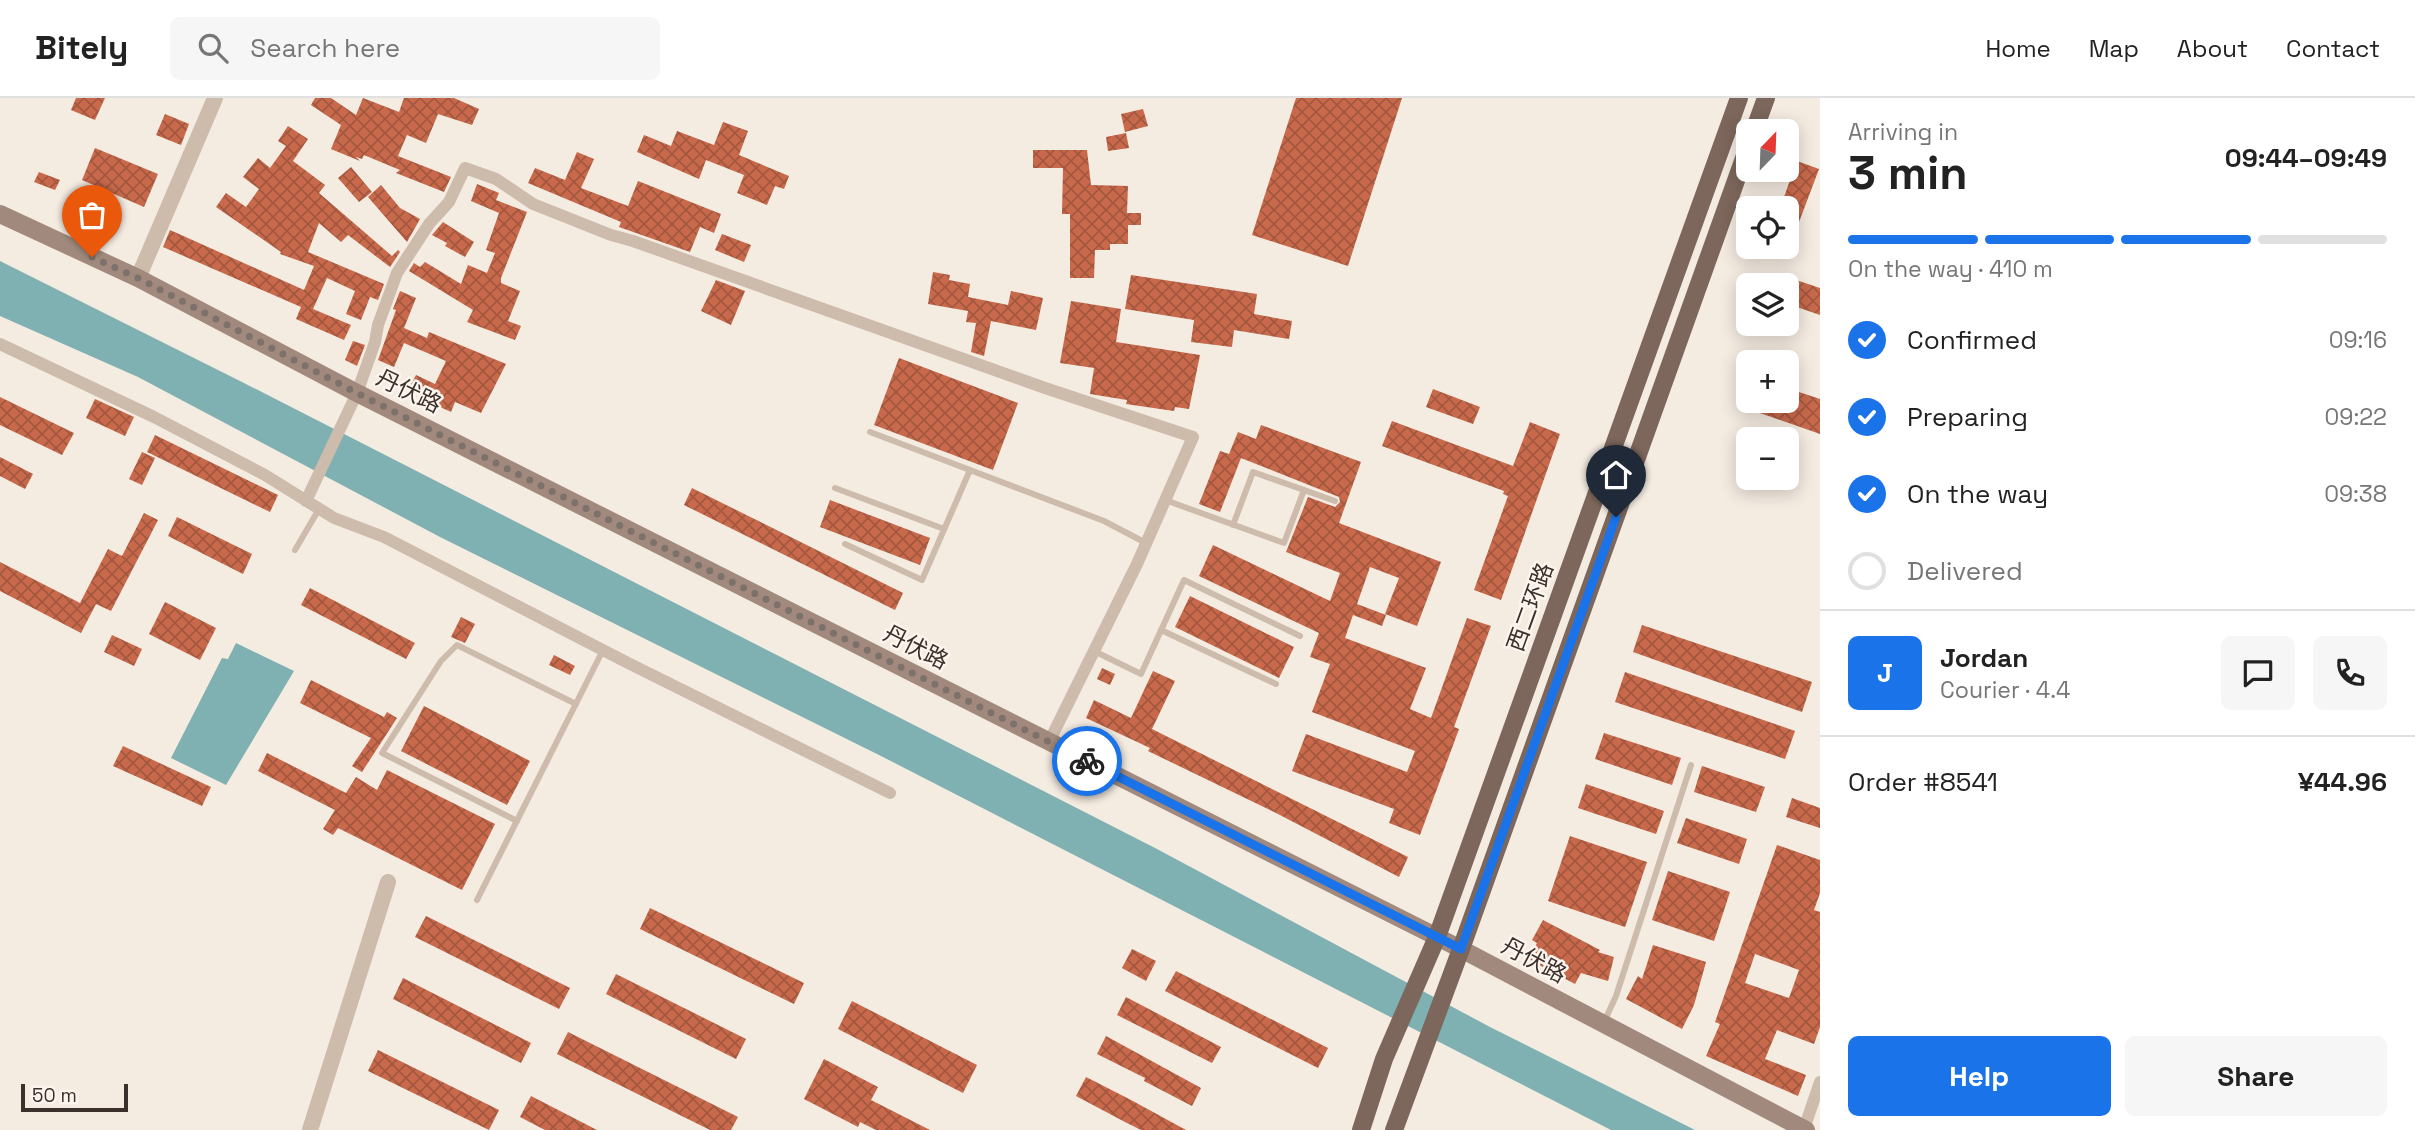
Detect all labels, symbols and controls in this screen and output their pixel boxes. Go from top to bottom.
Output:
search box [170,17,660,80]
text: Bitely [35,27,128,69]
icon: search [194,29,232,67]
text: Search here [250,31,400,65]
text: Home [1985,33,2051,64]
text: Map [2089,33,2139,64]
text: About [2177,33,2248,64]
text: Contact [2286,33,2380,64]
text: Arriving in [1848,117,1958,147]
north arrow [1736,119,1799,182]
map controls [1736,119,1799,490]
text: 09:44–09:49 [2225,141,2387,175]
text: 3 min [1848,144,1968,202]
pin [62,185,122,257]
icon: bag [73,196,111,234]
button: locate [1736,196,1799,259]
text: On the way · 410 m [1848,254,2053,284]
button: layers [1736,273,1799,336]
icon: check [1848,321,1886,359]
text: Confirmed [1907,323,2037,357]
text: 09:16 [2329,325,2387,355]
button: + [1736,350,1799,413]
street label: 丹伏路 [371,362,447,420]
icon: check [1848,398,1886,436]
text: Preparing [1907,400,2028,434]
text: 09:22 [2325,402,2387,432]
button: − [1736,427,1799,490]
pin [1586,445,1646,517]
icon: home [1597,456,1635,494]
icon: check [1848,475,1886,513]
text: On the way [1907,477,2048,511]
text: 09:38 [2324,479,2387,509]
text: Delivered [1907,554,2023,588]
street label: 西二环路 [1500,559,1560,655]
street label: 丹伏路 [878,618,954,676]
button: chat [2221,636,2295,710]
button: phone [2313,636,2387,710]
text: Jordan [1940,641,2028,675]
text: J [1877,656,1893,690]
text: Courier · 4.4 [1940,675,2070,705]
courier [1052,726,1122,796]
icon: bike [1068,742,1106,780]
text: Order #8541 [1848,765,1998,799]
text: ¥44.96 [2298,765,2387,799]
street label: 丹伏路 [1496,931,1572,989]
button: Help [1848,1036,2111,1116]
button: Share [2125,1036,2387,1116]
scale bar [21,1081,128,1113]
text: 50 m [32,1083,77,1108]

